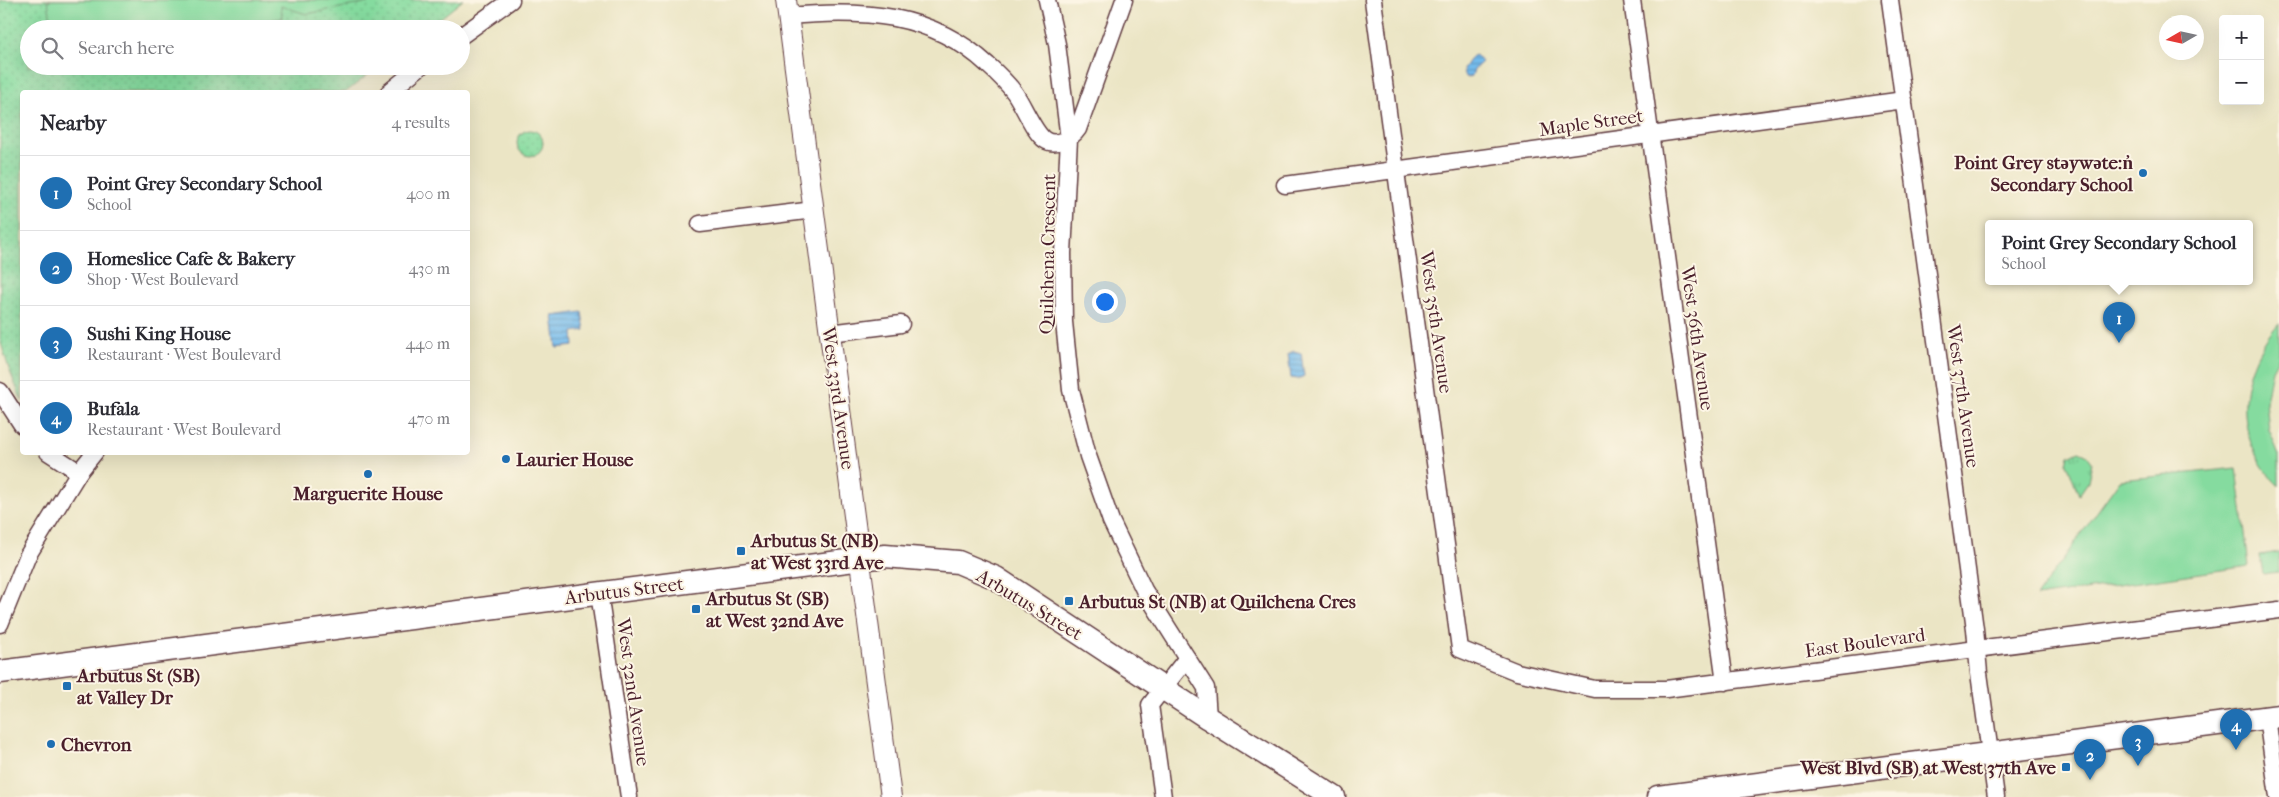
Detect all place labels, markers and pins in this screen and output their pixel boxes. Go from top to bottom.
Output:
place label: Point Grey stəywəte:n̓ Secondary School [1954,152,2134,196]
marker: Point Grey stəywəte:n̓ Secondary School [2137,167,2149,179]
pin: 1 [2103,302,2135,343]
place label: Laurier House [516,449,634,471]
marker: Laurier House [500,453,512,465]
marker: Marguerite House [362,468,374,480]
place label: Marguerite House [292,483,444,505]
place label: Arbutus St (NB) at West 33rd Ave [750,530,884,574]
marker: Arbutus St (NB) at West 33rd Ave [735,545,747,557]
place label: Arbutus St (SB) at West 32nd Ave [705,588,844,632]
place label: Arbutus St (NB) at Quilchena Cres [1078,591,1356,613]
marker: Arbutus St (NB) at Quilchena Cres [1063,595,1075,607]
marker: Arbutus St (SB) at West 32nd Ave [690,603,702,615]
place label: Arbutus St (SB) at Valley Dr [76,665,200,709]
marker: Arbutus St (SB) at Valley Dr [61,680,73,692]
pin: 4 [2220,709,2252,750]
pin: 3 [2122,725,2154,766]
place label: Chevron [61,734,133,756]
marker: Chevron [45,738,57,750]
pin: 2 [2074,739,2106,780]
place label: West Blvd (SB) at West 37th Ave [1799,757,2057,779]
marker: West Blvd (SB) at West 37th Ave [2060,761,2072,773]

